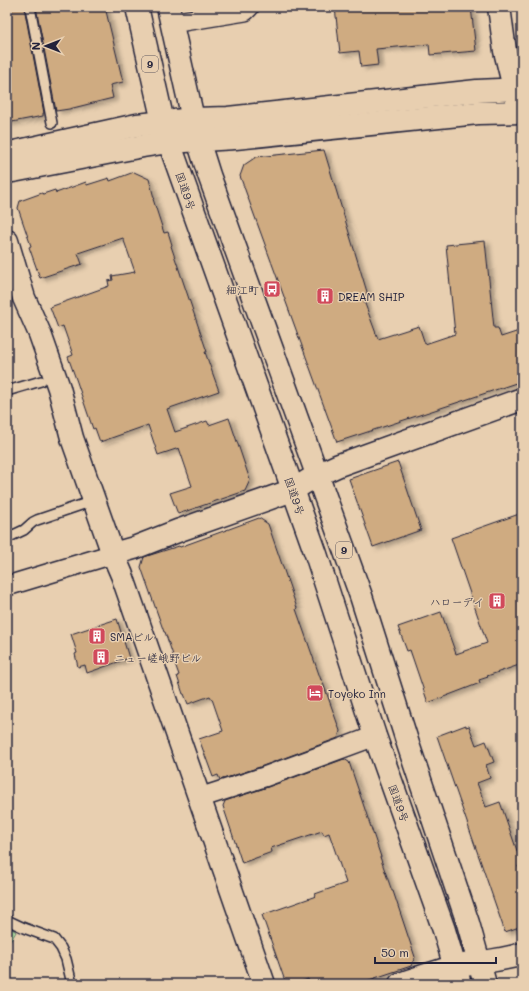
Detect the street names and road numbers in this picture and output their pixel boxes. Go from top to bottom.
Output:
road number: 9 [142,56,158,72]
street label: 国道9号 [172,170,200,212]
street label: 国道9号 [281,475,309,517]
road number: 9 [336,542,352,558]
street label: 国道9号 [385,782,413,824]

